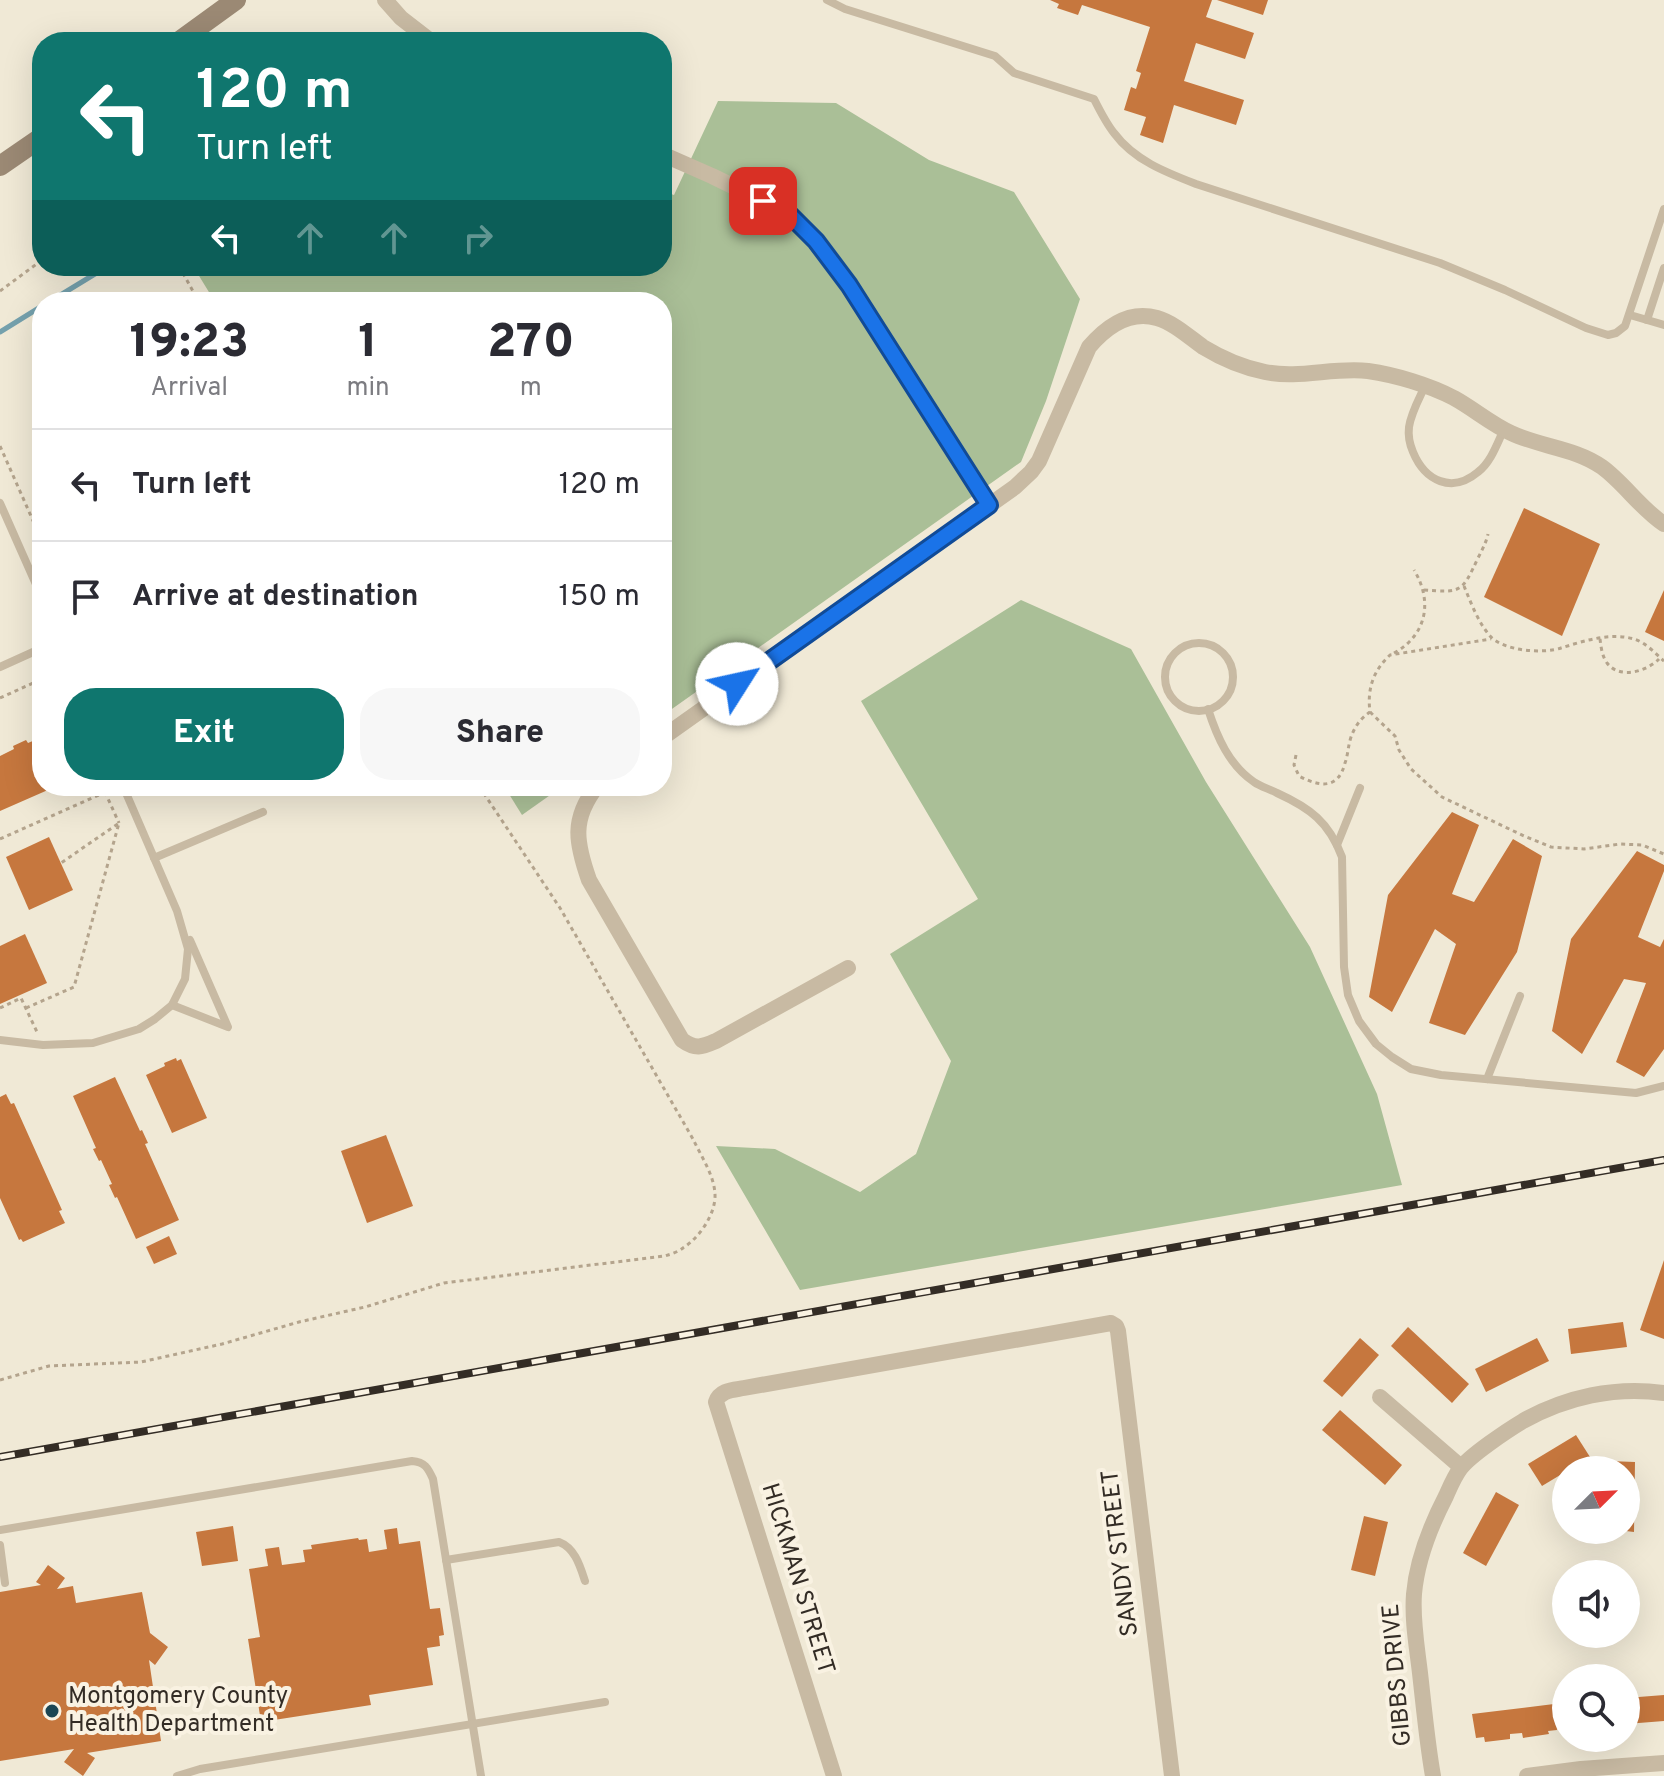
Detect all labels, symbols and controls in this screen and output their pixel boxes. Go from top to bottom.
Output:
text: 120 m [196,58,353,128]
icon: left [64,64,168,168]
text: Turn left [196,127,333,173]
pin [729,167,797,235]
icon: arrive [741,179,785,223]
icon: left [204,216,248,260]
icon: ahead [288,216,332,260]
icon: ahead [372,216,416,260]
icon: right [456,216,500,260]
text: 19:23 [130,314,249,374]
text: 1 [358,314,378,374]
text: 270 [487,314,574,374]
text: Arrival [150,372,228,405]
text: min [346,372,390,405]
text: m [520,372,542,405]
icon: left [64,463,108,507]
text: Turn left [132,467,252,504]
text: 120 m [559,467,640,504]
icon: arrive [64,575,108,619]
text: Arrive at destination [132,579,418,616]
text: 150 m [559,579,640,616]
position arrow [695,642,779,726]
button: Exit [64,688,344,780]
button: Share [360,688,640,780]
north arrow [1552,1456,1640,1544]
map controls [1552,1456,1640,1752]
street label: SANDY STREET [1096,1468,1146,1638]
street label: HICKMAN STREET [754,1480,840,1678]
button: sound [1552,1560,1640,1648]
street label: GIBBS DRIVE [1377,1602,1419,1748]
button: search [1552,1664,1640,1752]
place label: Montgomery County Health Department [68,1682,288,1740]
marker: Montgomery County Health Department [43,1702,61,1720]

